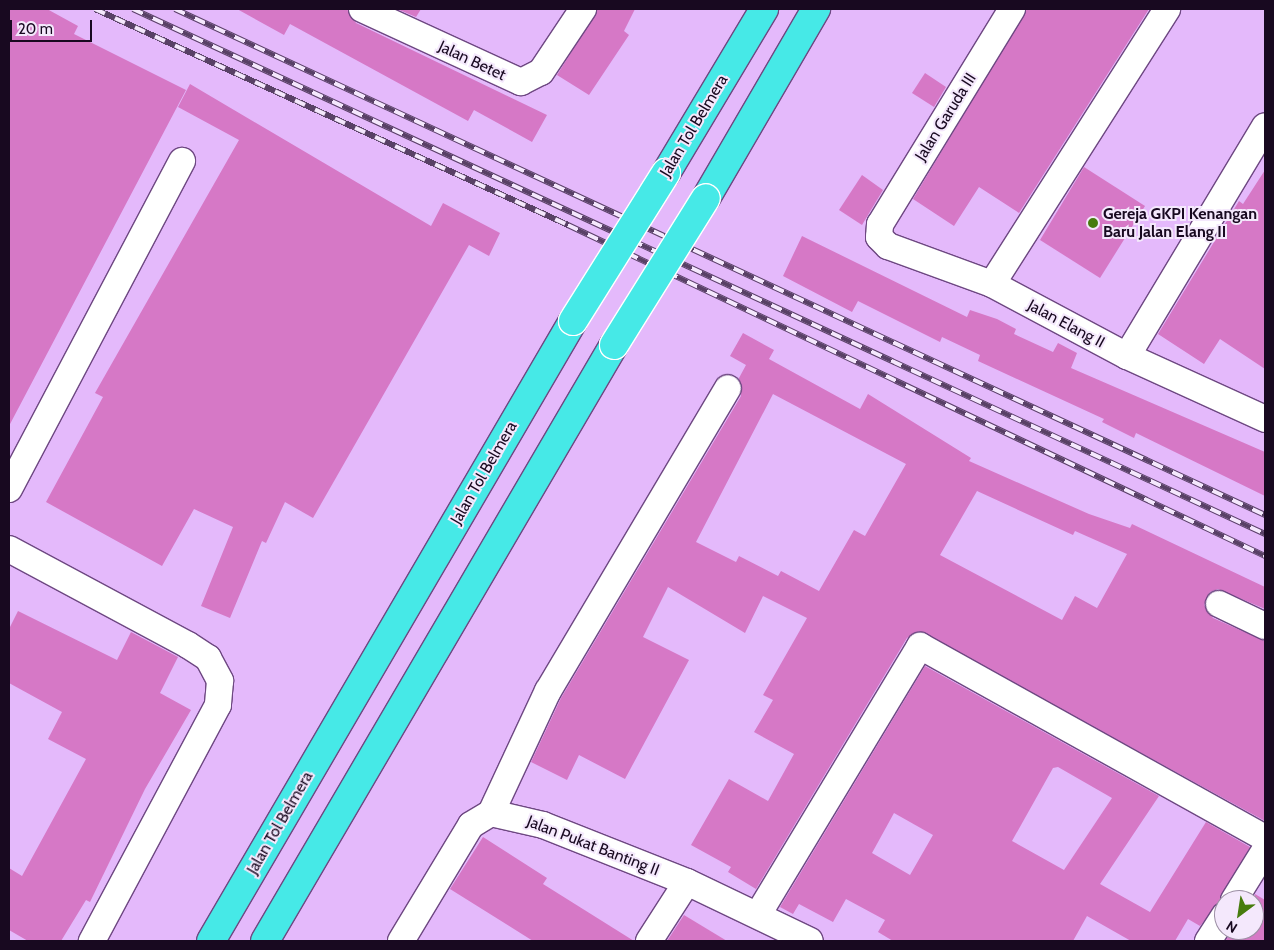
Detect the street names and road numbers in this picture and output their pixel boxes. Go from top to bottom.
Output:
street label: Jalan Betet [435,37,509,85]
street label: Jalan Garuda III [911,70,981,164]
street label: Jalan Tol Belmera [656,72,732,180]
street label: Jalan Elang II [1024,296,1108,352]
street label: Jalan Tol Belmera [447,418,521,528]
street label: Jalan Tol Belmera [243,768,317,878]
street label: Jalan Pukat Banting II [524,812,662,880]

